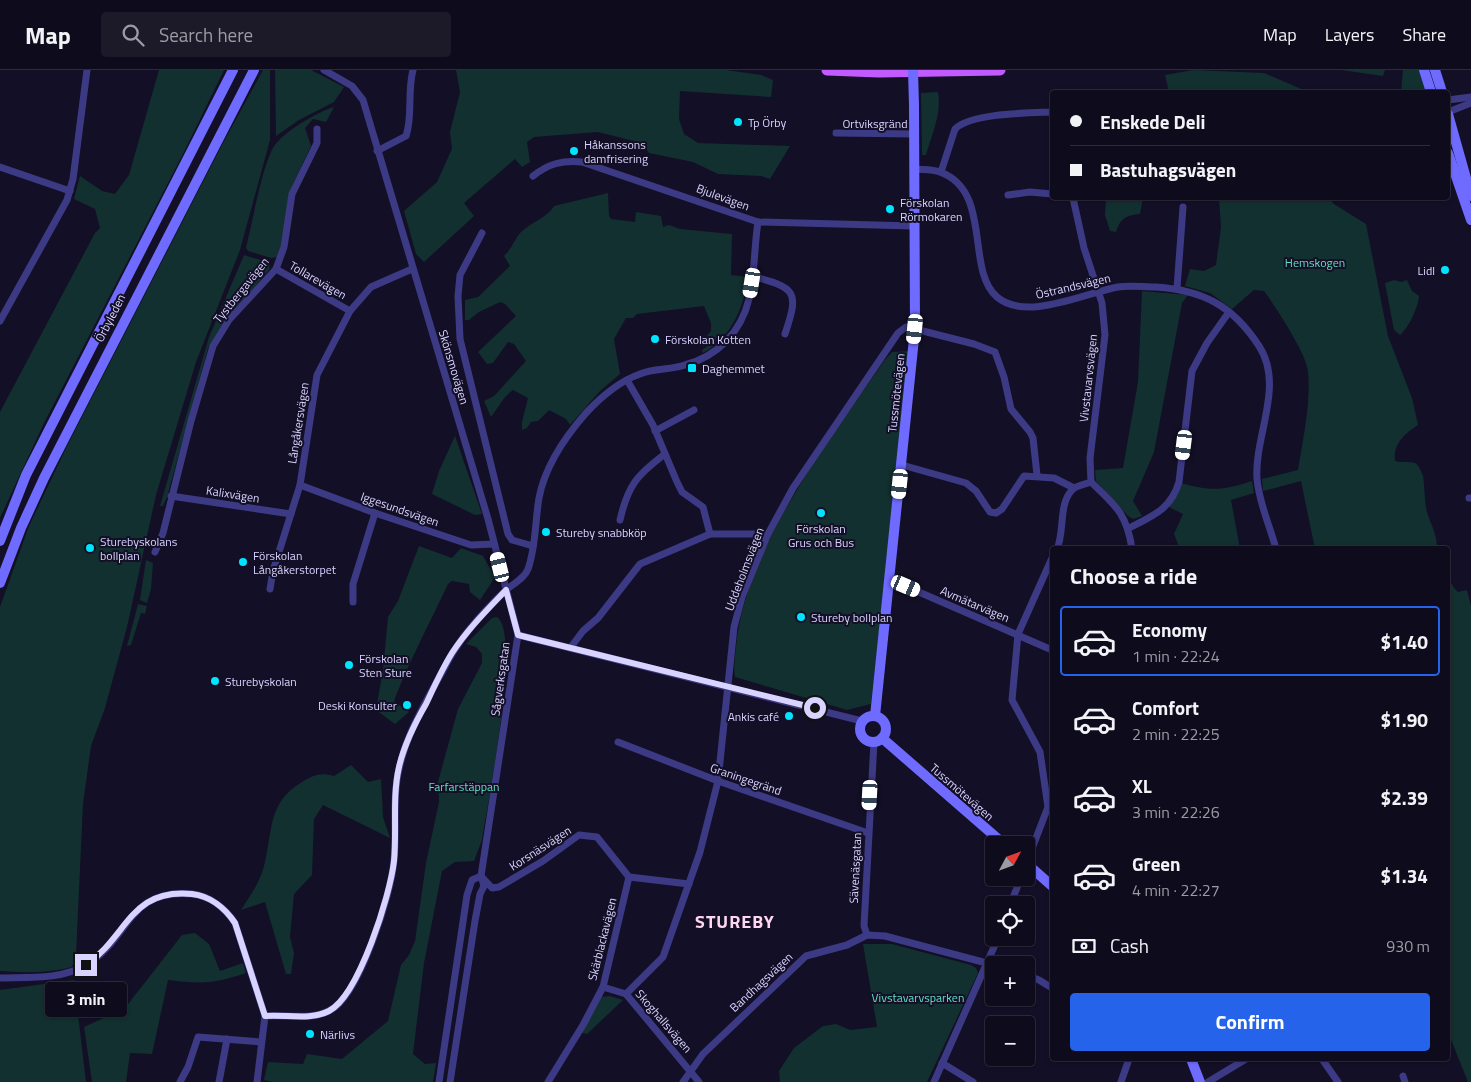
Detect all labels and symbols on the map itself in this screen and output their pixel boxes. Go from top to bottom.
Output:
place label: Tp Örby [748,113,787,132]
street label: Ortviksgränd [842,114,908,133]
marker: Tp Örby [732,116,744,128]
place label: Håkanssons damfrisering [584,135,648,168]
marker: Håkanssons damfrisering [568,145,580,157]
street label: Bjulevägen [694,179,752,215]
place label: Förskolan Rörmokaren [900,193,962,226]
marker: Förskolan Rörmokaren [884,203,896,215]
street label: Tystbergavägen [208,253,274,327]
park label: Hemskogen [1285,253,1345,272]
street label: Tollarevägen [286,256,350,304]
place label: Lidl [1418,261,1435,280]
marker: Lidl [1439,264,1451,276]
car [742,267,761,299]
street label: Östrandsvägen [1034,268,1112,304]
street label: Örbyleden [90,291,130,345]
car [905,313,924,345]
street label: Skönsmovägen [434,327,474,407]
place label: Förskolan Kotten [665,330,751,349]
marker: Förskolan Kotten [649,333,661,345]
street label: Vivstavarvsvägen [1074,333,1102,423]
street label: Tussmötevägen [882,352,910,434]
place label: Daghemmet [702,359,766,378]
marker: Daghemmet [686,362,698,374]
street label: Långåkersvägen [282,381,314,465]
car [1174,429,1193,461]
car [890,468,909,500]
street label: Kalixvägen [205,480,261,508]
street label: Iggesundsvägen [358,487,442,531]
marker: Förskolan Grus och Bus [815,507,827,519]
place label: Förskolan Grus och Bus [788,519,854,552]
place label: Stureby snabbköp [556,523,647,542]
street label: Uddeholmsvägen [719,525,769,613]
marker: Stureby snabbköp [540,526,552,538]
place label: Sturebyskolans bollplan [100,532,178,565]
marker: Sturebyskolans bollplan [84,542,96,554]
place label: Förskolan Långåkerstorpet [253,546,337,579]
car [489,551,510,583]
marker: Förskolan Långåkerstorpet [237,556,249,568]
car [889,573,922,599]
street label: Avmätarvägen [937,581,1013,627]
place label: Stureby bollplan [811,608,892,627]
marker: Stureby bollplan [795,611,807,623]
street label: Sågverksgatan [485,641,515,717]
place label: Förskolan Sten Sture [359,649,412,682]
marker: Förskolan Sten Sture [343,659,355,671]
place label: Sturebyskolan [225,672,297,691]
marker: Sturebyskolan [209,675,221,687]
place label: Deski Konsulter [318,696,397,715]
route start [804,697,826,719]
marker: Deski Konsulter [401,699,413,711]
place label: Ankis café [728,707,779,726]
marker: Ankis café [783,710,795,722]
street label: Graningegränd [708,758,784,800]
street label: Tussmötevägen [926,759,998,825]
park label: Farfarstäppan [428,777,500,796]
car [861,780,878,810]
street label: Korsnäsvägen [505,821,575,875]
street label: Sävenäsgatan [844,832,866,904]
north arrow [985,836,1035,886]
street label: Skärblackavägen [583,896,621,982]
district label: STUREBY [695,908,775,935]
street label: Bandhagsvägen [725,948,797,1016]
route end [75,954,97,976]
callout: 3 min [45,982,127,1018]
street label: Skoghallsvägen [631,985,697,1057]
park label: Vivstavarvsparken [872,988,964,1007]
place label: Närlivs [320,1025,355,1044]
marker: Närlivs [304,1028,316,1040]

